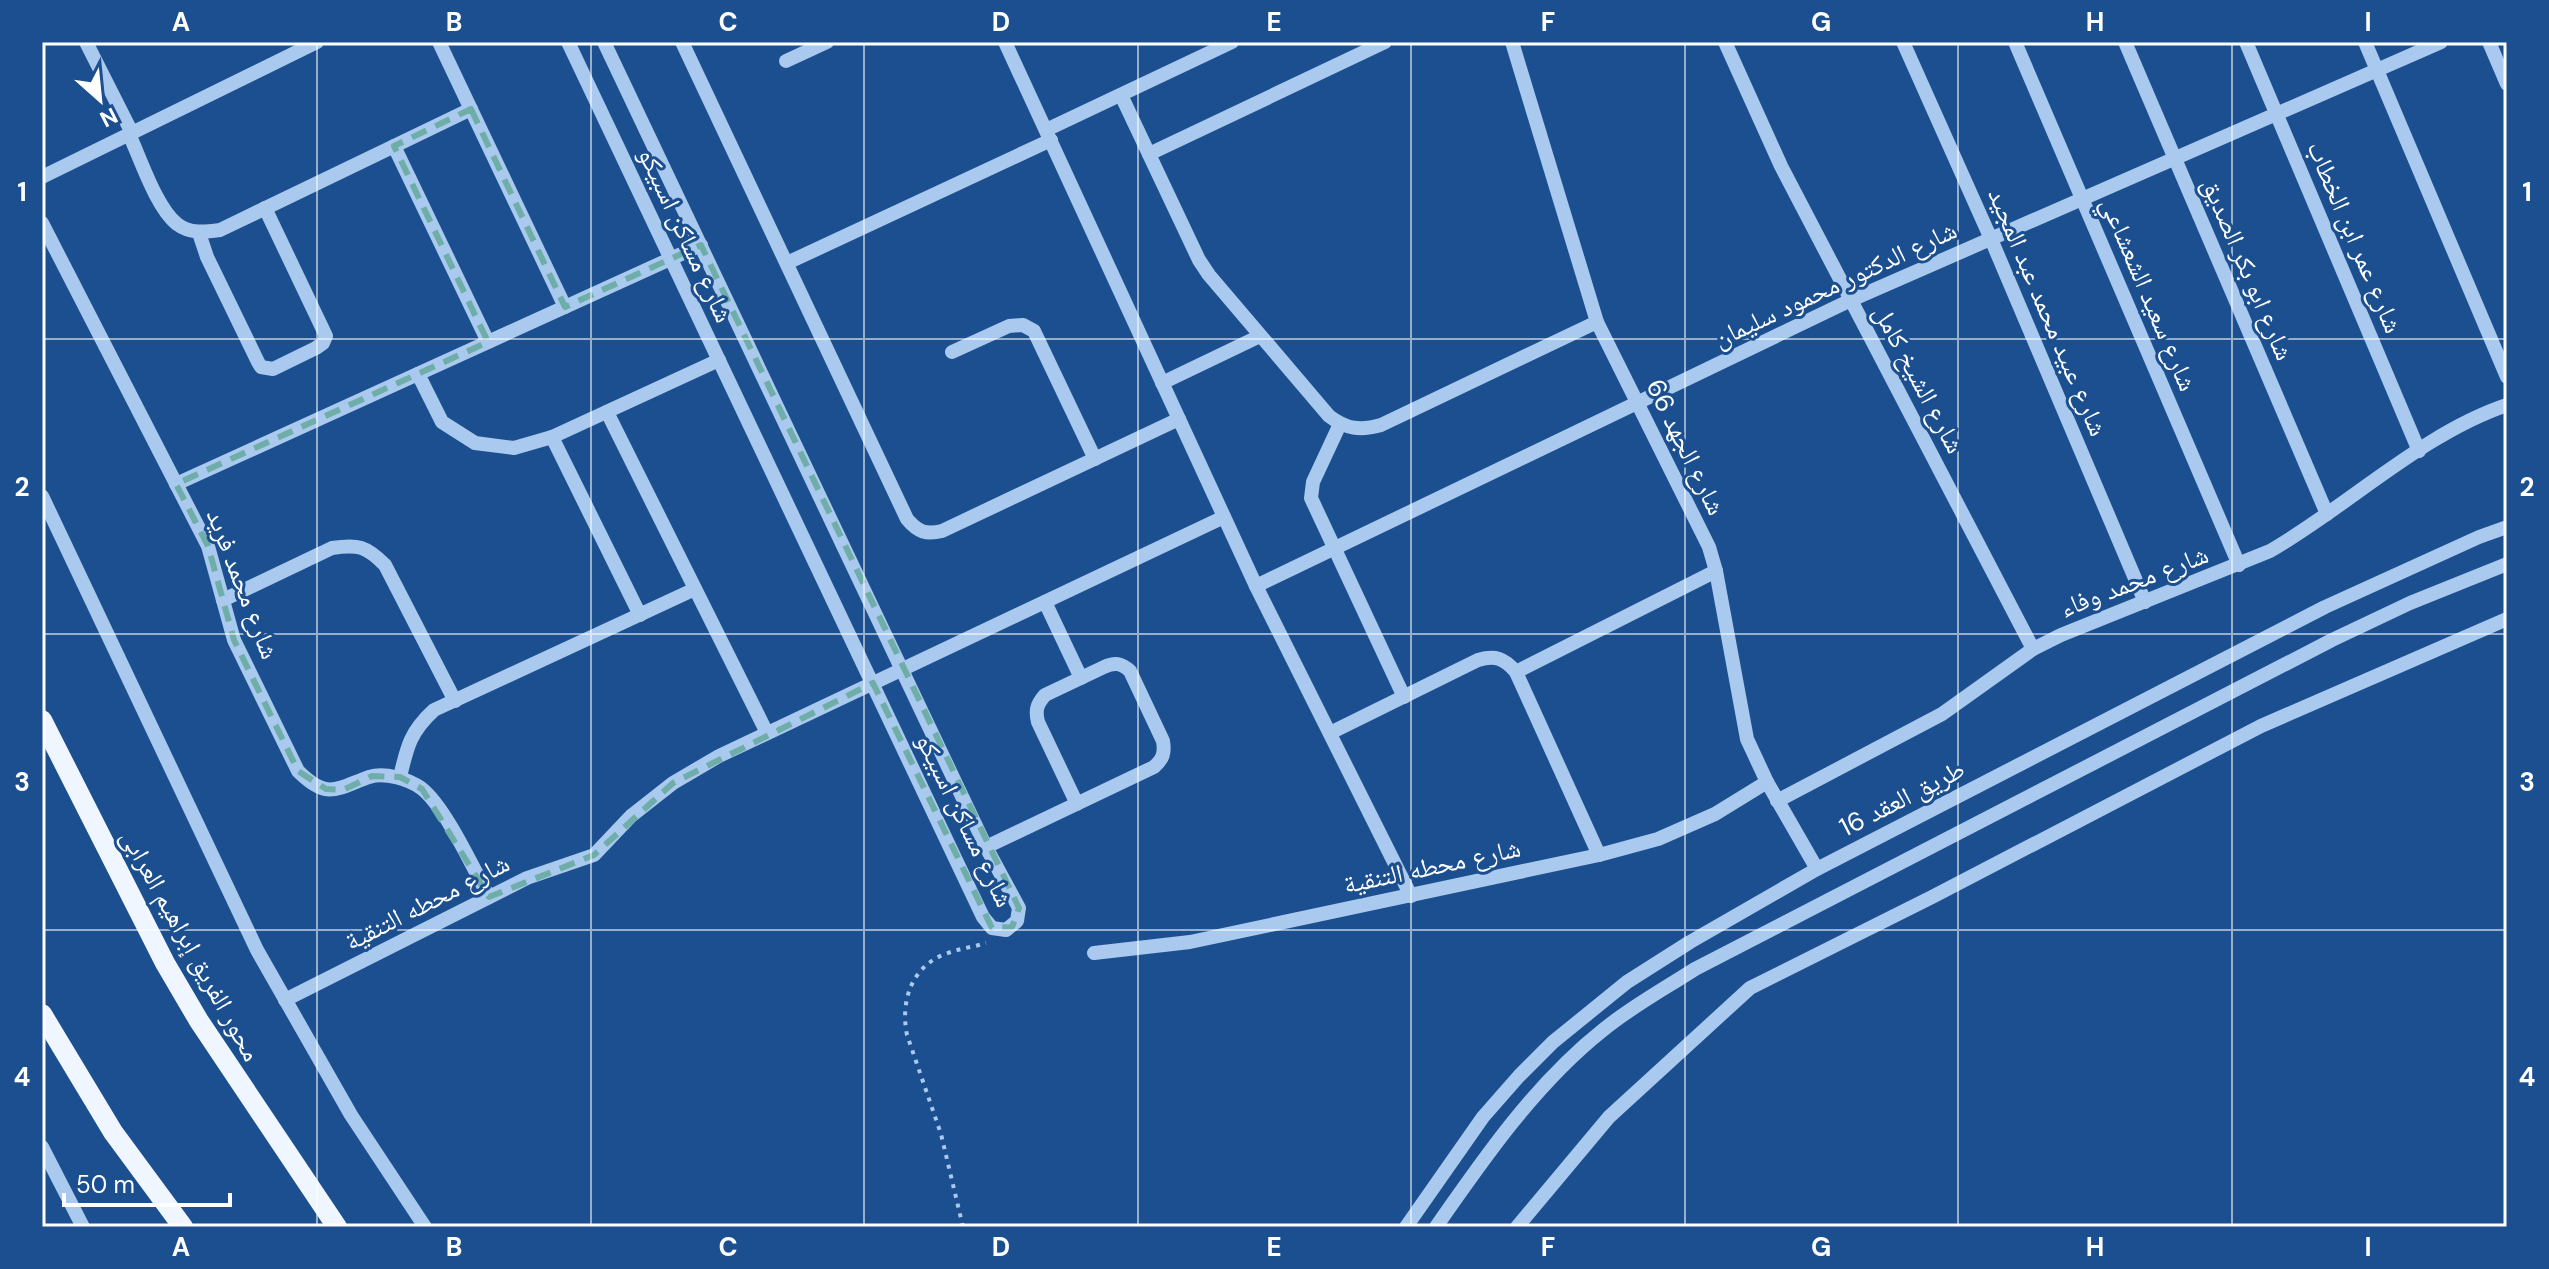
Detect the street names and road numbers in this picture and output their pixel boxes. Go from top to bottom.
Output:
street label: شارع عمر ابن الخطاب [2299,136,2411,338]
street label: شارع مساكن اسبيكو [631,142,741,328]
street label: شارع ابو بكر الصديق [2194,173,2302,365]
street label: شارع عبيد محمد عبد المجيد [1980,183,2116,441]
street label: شارع سعيد الشعشاعي [2090,192,2205,397]
street label: شارع الدكتور محمود سليمان [1708,213,1962,355]
street label: شارع الشيخ كامل [1866,299,1972,459]
street label: شارع الجهد 66 [1638,373,1734,521]
street label: شارع محمد فريد [199,504,287,664]
street label: شارع محمد وفاء [2055,537,2213,625]
street label: شارع مساكن اسبيكو [908,727,1022,913]
street label: طريق العقد 16 [1834,752,1970,844]
street label: محور الفريق إبراهيم العرابى [113,823,269,1067]
street label: شارع محطه التنقية [1340,831,1524,901]
street label: شارع محطه التنقية [339,846,515,958]

